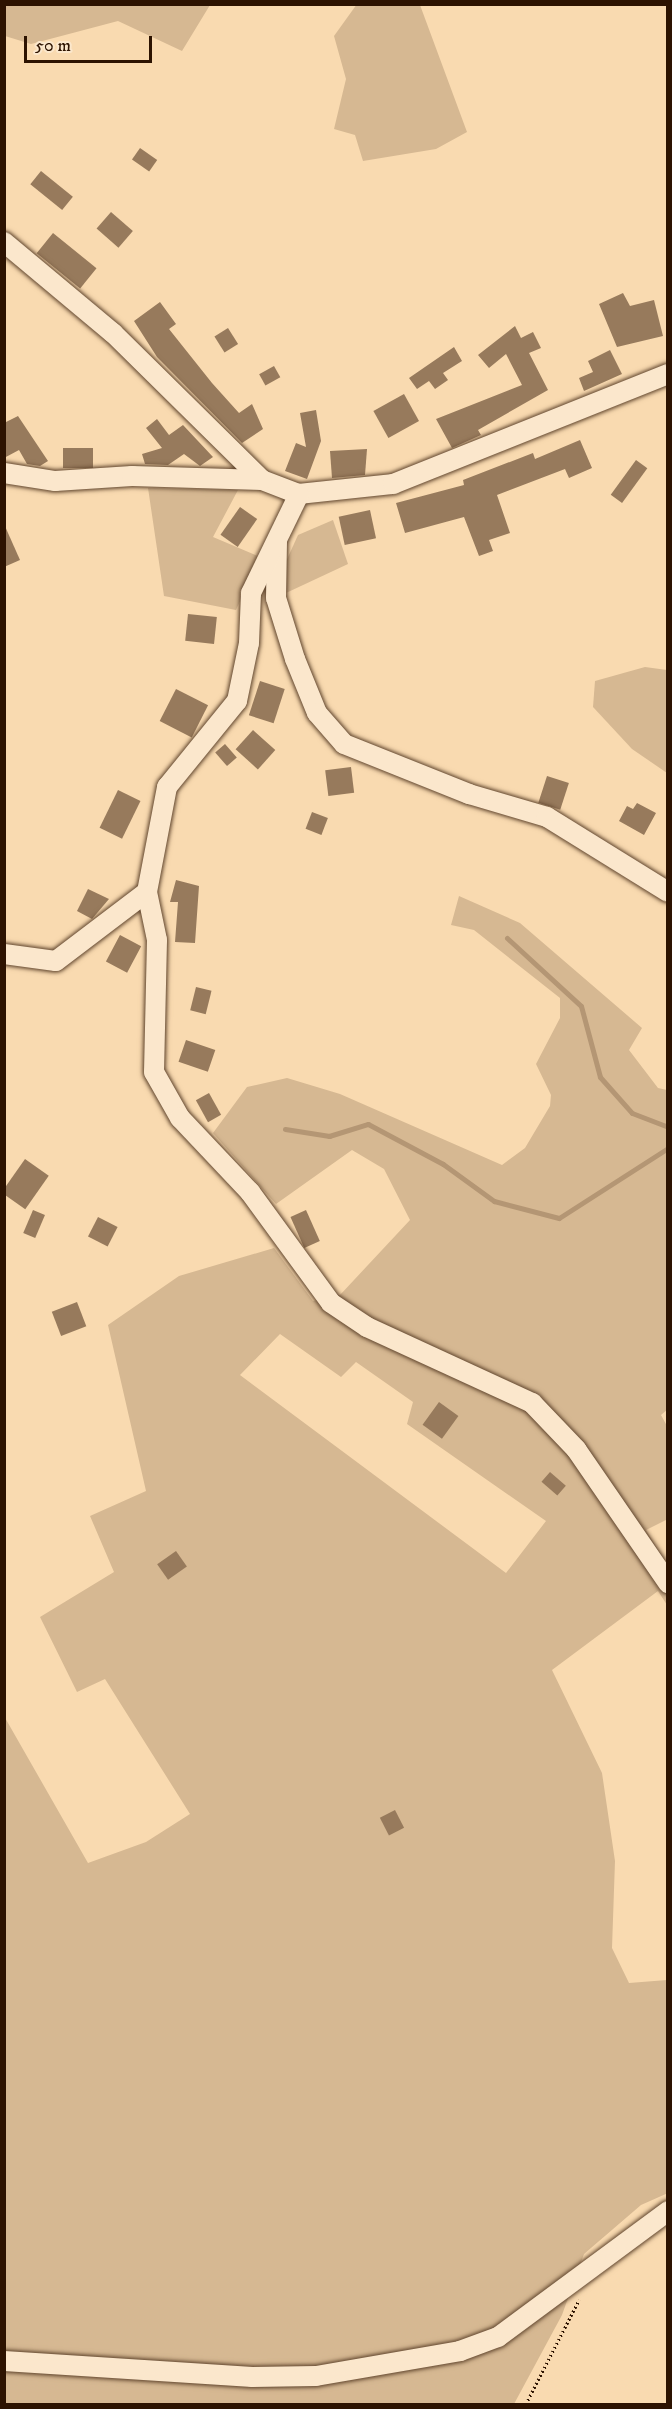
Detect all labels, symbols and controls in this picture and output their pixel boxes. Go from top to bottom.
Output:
scale bar [27,24,154,62]
text: 50 m [35,35,71,57]

